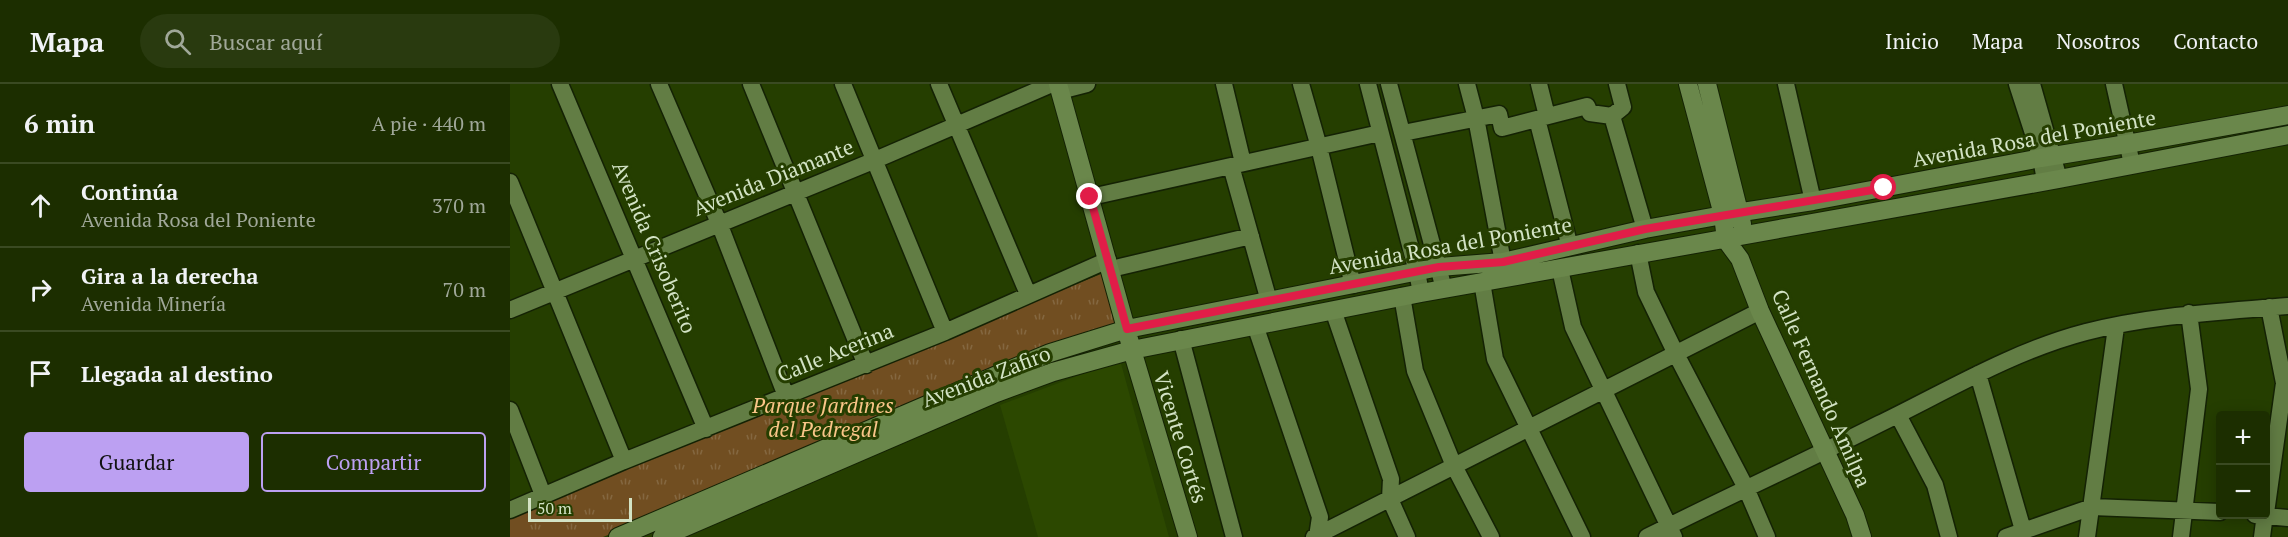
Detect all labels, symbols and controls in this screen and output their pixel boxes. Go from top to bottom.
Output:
search box [140,14,560,68]
text: Mapa [30,23,104,60]
icon: search [161,25,194,58]
text: Buscar aquí [209,27,323,56]
text: Inicio [1885,27,1939,55]
text: Mapa [1972,27,2023,55]
text: Nosotros [2056,27,2140,55]
text: Contacto [2173,27,2258,55]
street label: Avenida Rosa del Poniente [1910,103,2158,173]
text: 6 min [24,106,95,140]
text: A pie · 440 m [372,110,486,137]
street label: Avenida Diamante [688,132,858,222]
street label: Avenida Crisoberito [606,157,704,337]
route start [1870,174,1896,200]
text: Continúa [81,177,178,206]
route end [1076,183,1102,209]
icon: ahead [24,189,57,222]
text: 370 m [432,192,486,219]
text: Avenida Rosa del Poniente [81,206,316,233]
street label: Avenida Rosa del Poniente [1326,210,1574,280]
text: Gira a la derecha [81,261,259,290]
icon: right [24,273,57,306]
text: 70 m [443,276,486,303]
street label: Calle Fernando Amilpa [1766,285,1878,492]
text: Avenida Minería [81,290,226,317]
street label: Calle Acerina [773,316,898,388]
street label: Avenida Zafiro [918,339,1054,413]
icon: arrive [24,357,57,390]
text: Llegada al destino [81,359,273,388]
street label: Vicente Cortés [1148,368,1214,506]
park label: Parque Jardines del Pedregal [751,391,894,443]
map controls [2216,411,2270,519]
button: + [2216,411,2270,465]
button: Guardar [24,432,249,492]
button: Compartir [261,432,486,492]
button: − [2216,465,2270,519]
scale bar [528,495,632,522]
text: 50 m [537,497,572,519]

